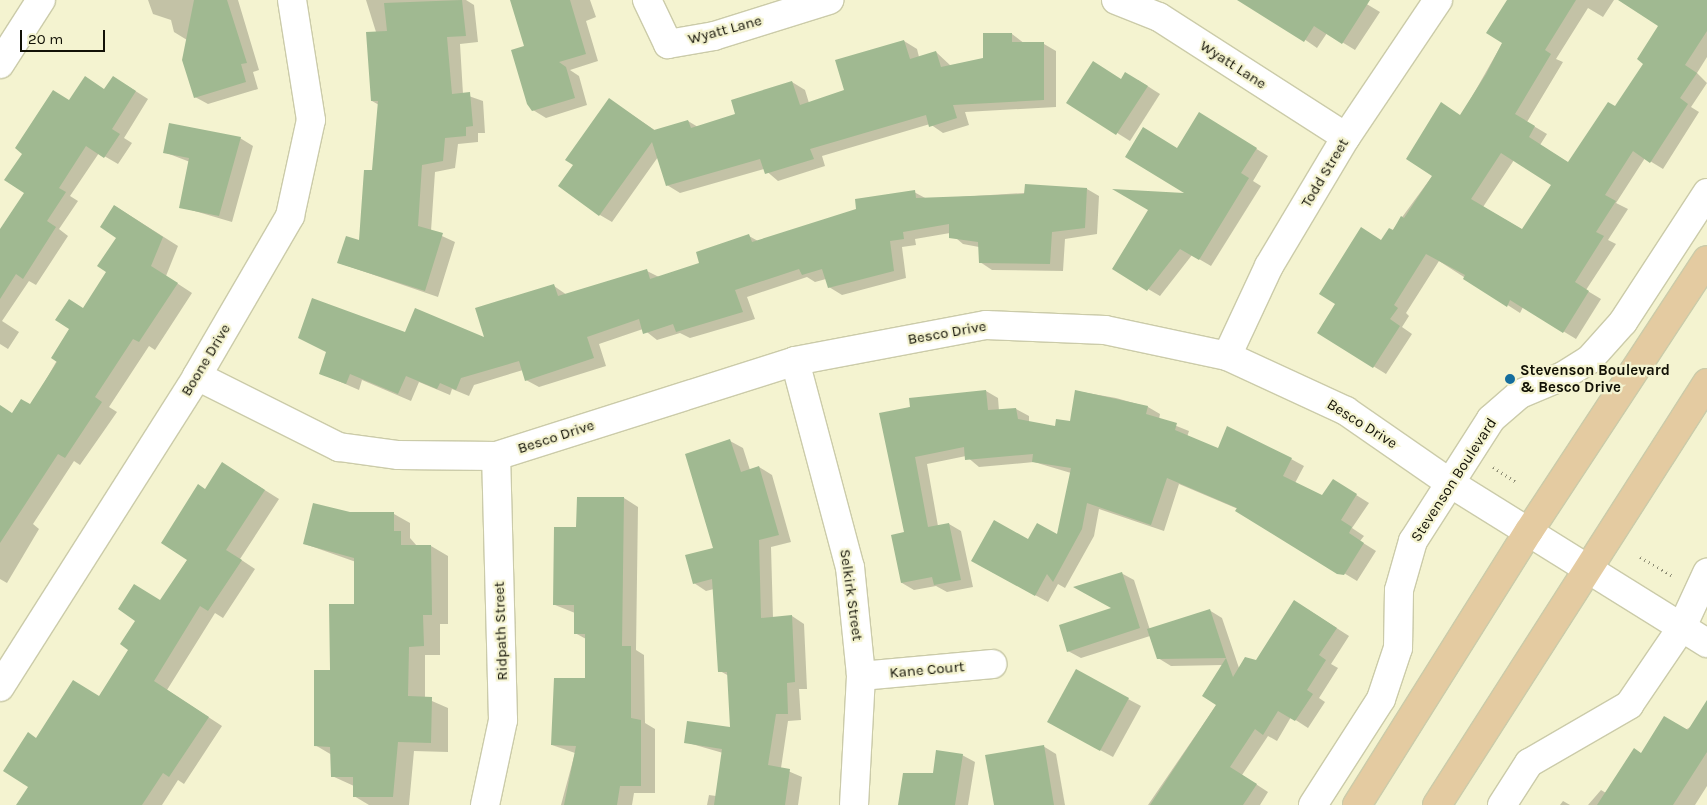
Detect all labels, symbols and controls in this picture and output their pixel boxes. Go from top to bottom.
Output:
street label: Wyatt Lane [686,12,764,48]
scale bar [22,20,108,52]
text: 20 m [28,30,63,48]
street label: Wyatt Lane [1196,37,1270,93]
street label: Todd Street [1297,135,1353,211]
street label: Besco Drive [906,317,988,349]
street label: Boone Drive [177,321,235,399]
place label: Stevenson Boulevard & Besco Drive [1520,361,1670,396]
marker: Stevenson Boulevard & Besco Drive [1504,373,1516,385]
street label: Besco Drive [1324,395,1400,453]
street label: Stevenson Boulevard [1407,415,1501,545]
street label: Besco Drive [515,416,597,458]
street label: Selkirk Street [836,548,866,642]
street label: Ridpath Street [490,581,512,681]
street label: Kane Court [889,658,965,682]

